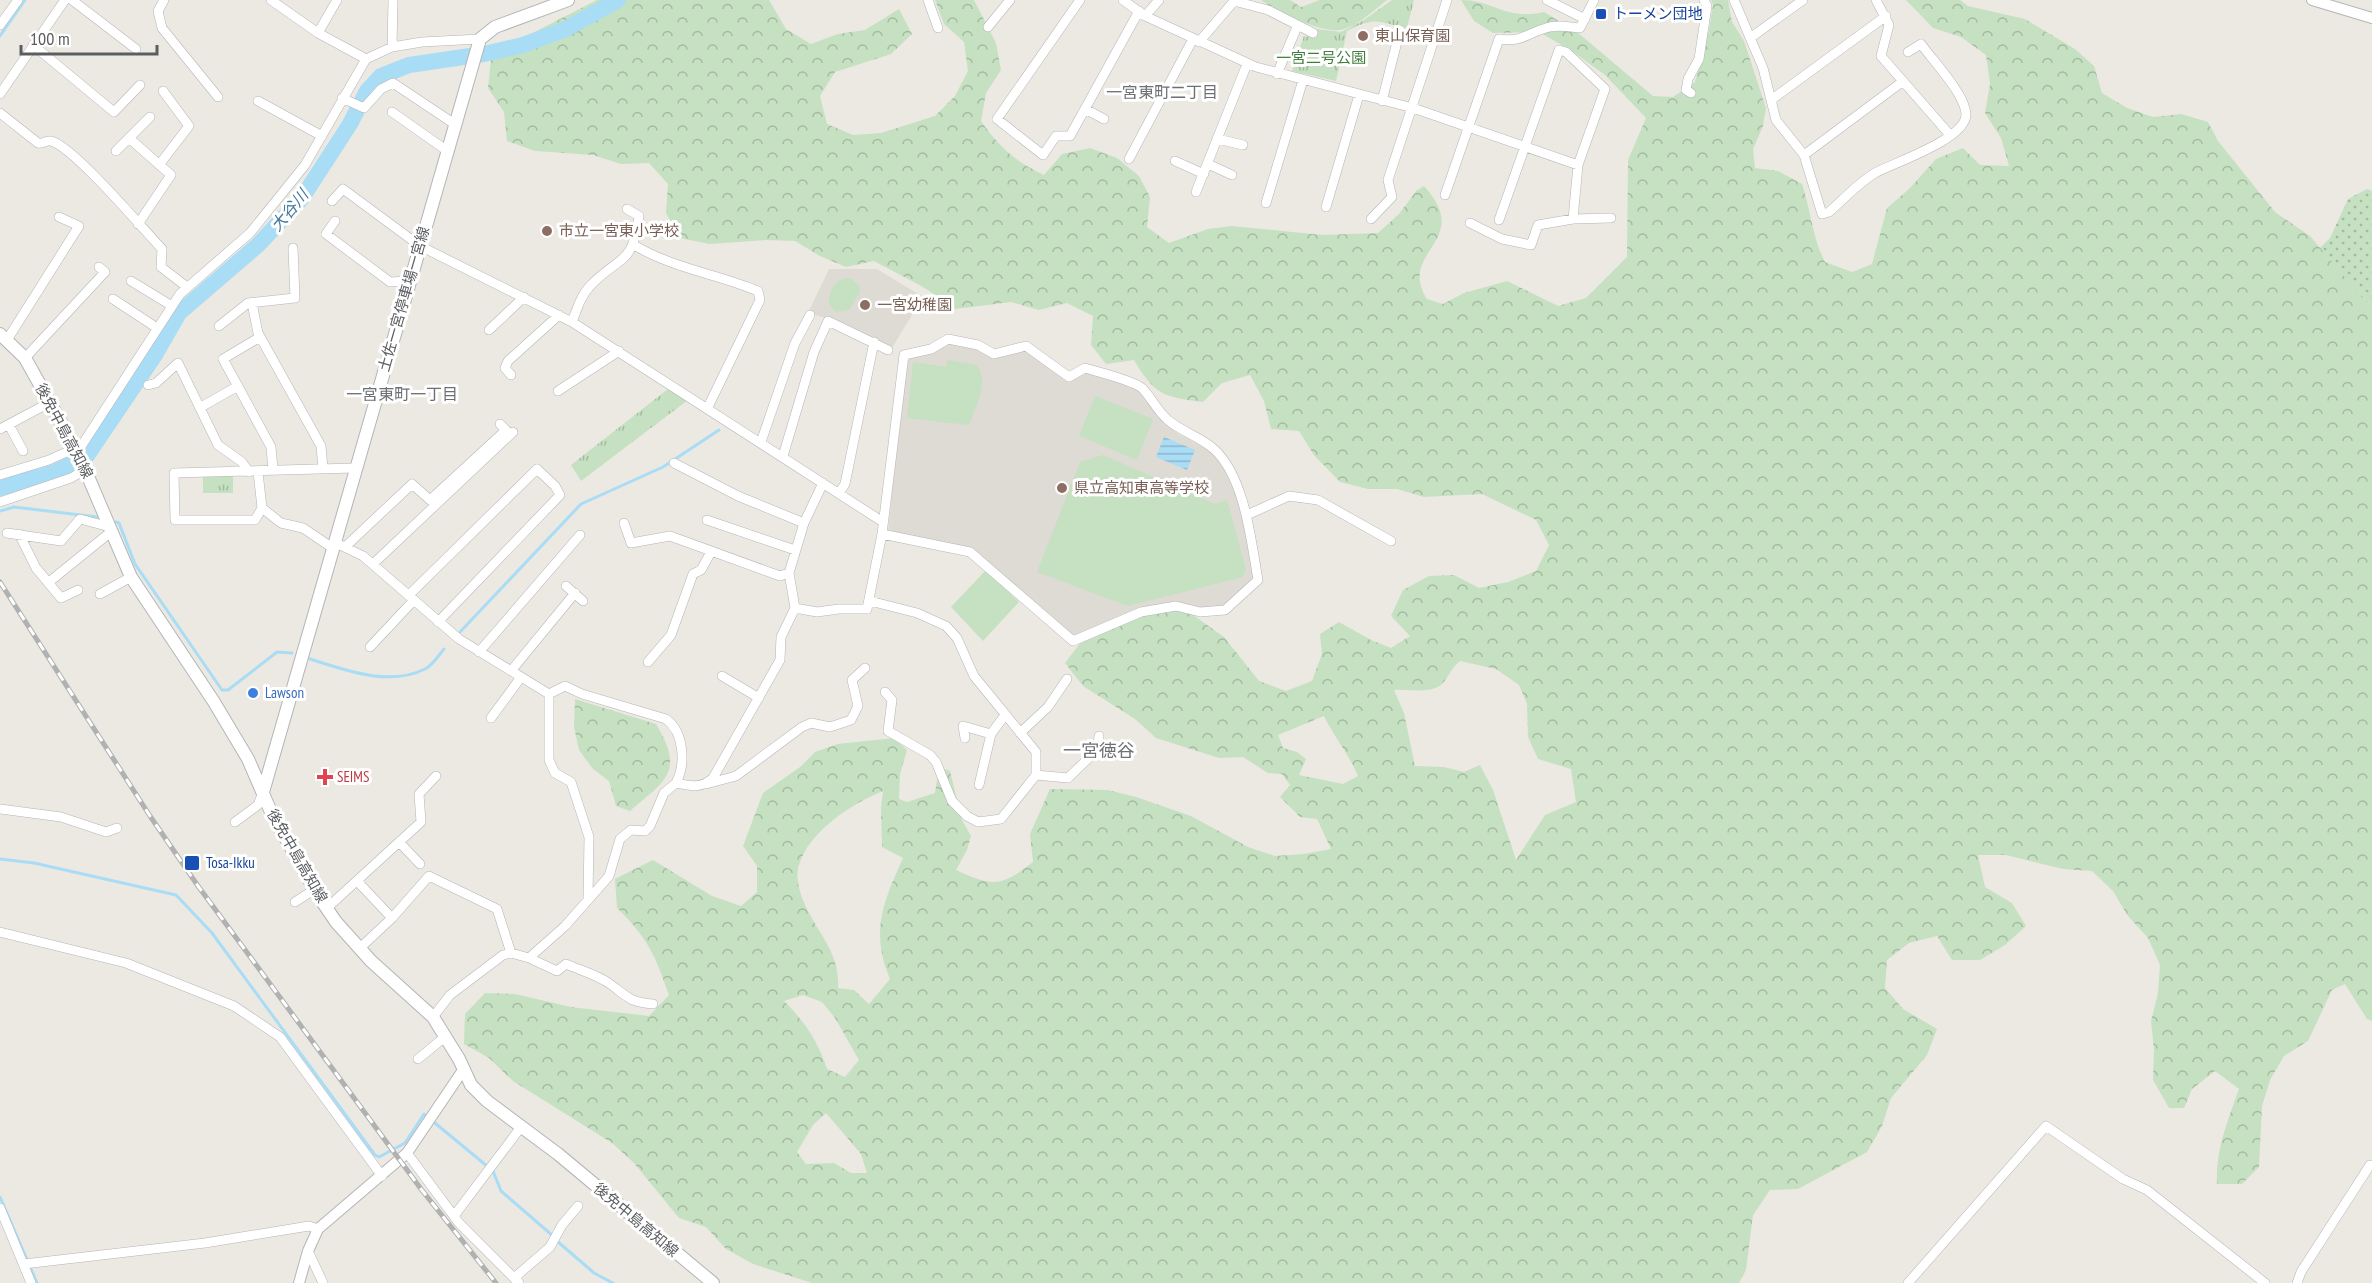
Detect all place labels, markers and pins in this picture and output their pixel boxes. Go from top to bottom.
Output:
place label: トーメン団地 [1613,4,1702,23]
marker: トーメン団地 [1594,7,1608,21]
place label: 東山保育園 [1375,26,1450,45]
marker: 東山保育園 [1356,29,1370,43]
place label: 市立一宮東小学校 [559,221,679,240]
marker: 市立一宮東小学校 [540,224,554,238]
place label: 一宮幼稚園 [877,295,952,314]
marker: 一宮幼稚園 [858,298,872,312]
place label: 県立高知東高等学校 [1074,478,1209,497]
marker: 県立高知東高等学校 [1055,481,1069,495]
place label: Lawson [265,683,304,702]
marker: Lawson [246,686,260,700]
place label: SEIMS [337,767,369,786]
marker: SEIMS [318,770,332,784]
place label: Tosa-Ikku [206,853,255,872]
marker: Tosa-Ikku [183,854,201,872]

